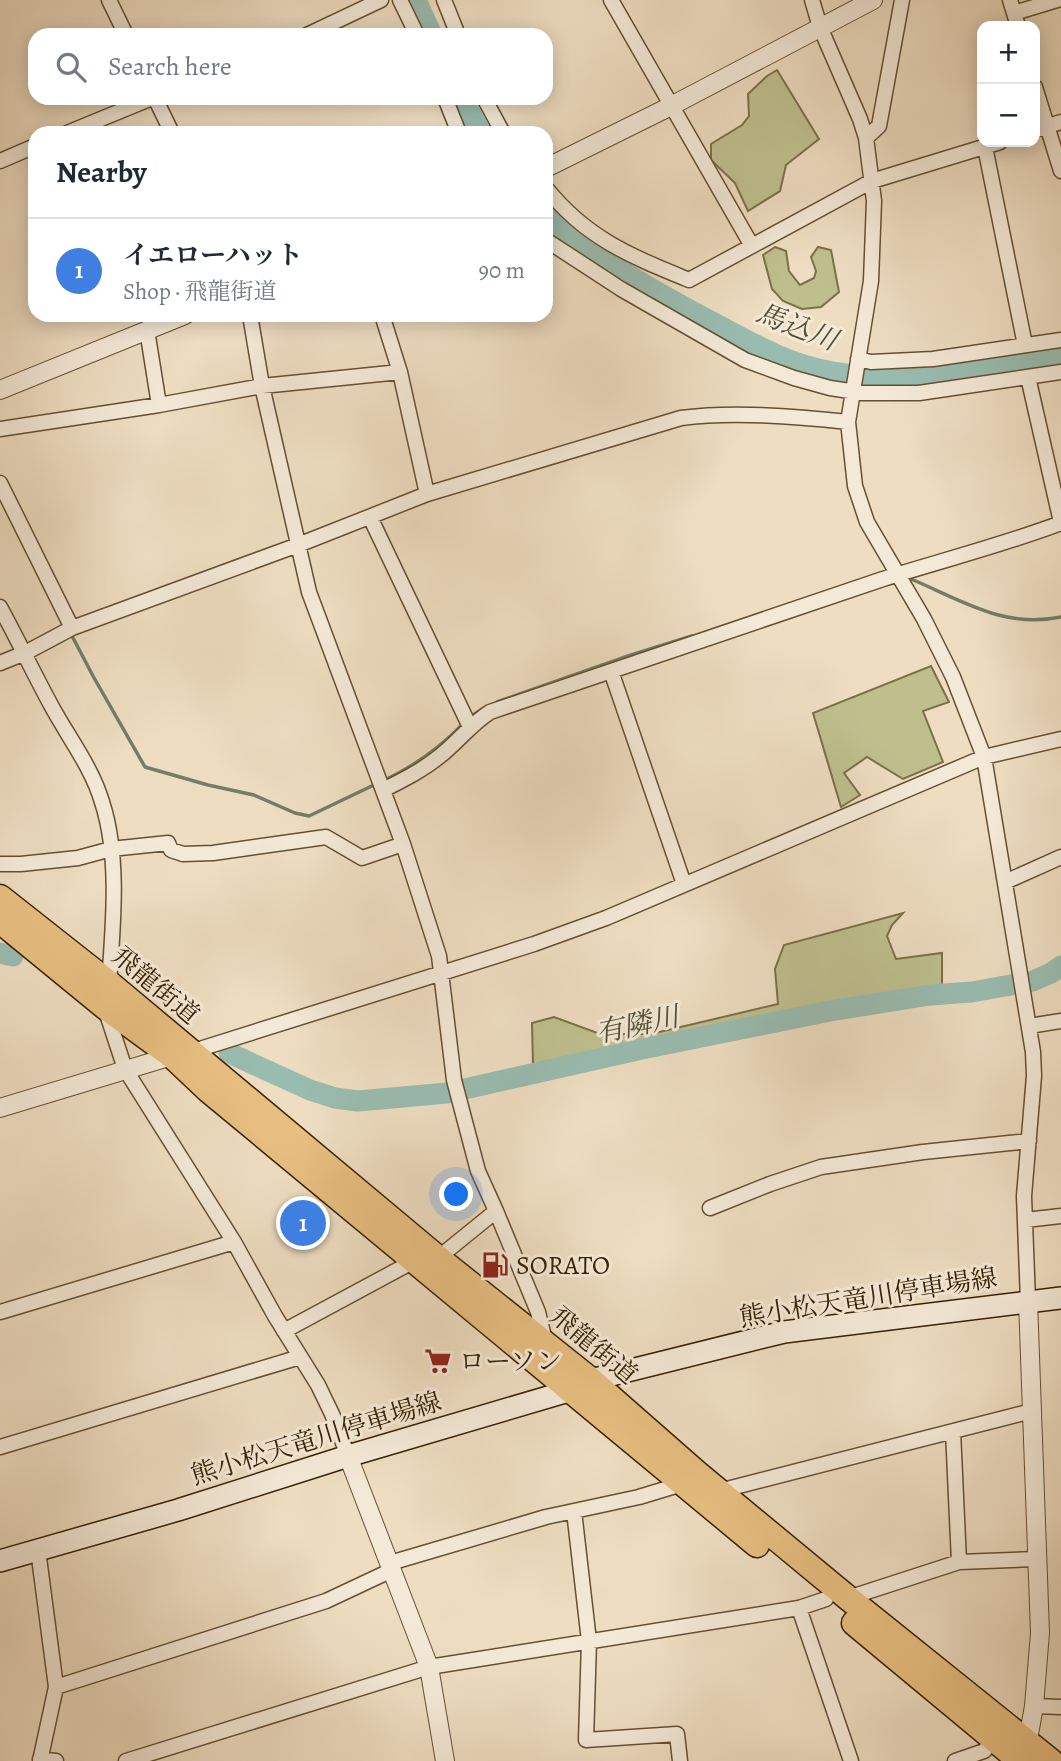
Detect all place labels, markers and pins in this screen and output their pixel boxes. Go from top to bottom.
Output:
pin: 1 [280,1197,326,1249]
place label: SORATO [516,1248,610,1283]
fuel station icon: SORATO [480,1250,510,1280]
place label: ローソン [459,1344,562,1379]
supermarket icon: ローソン [423,1346,453,1376]

